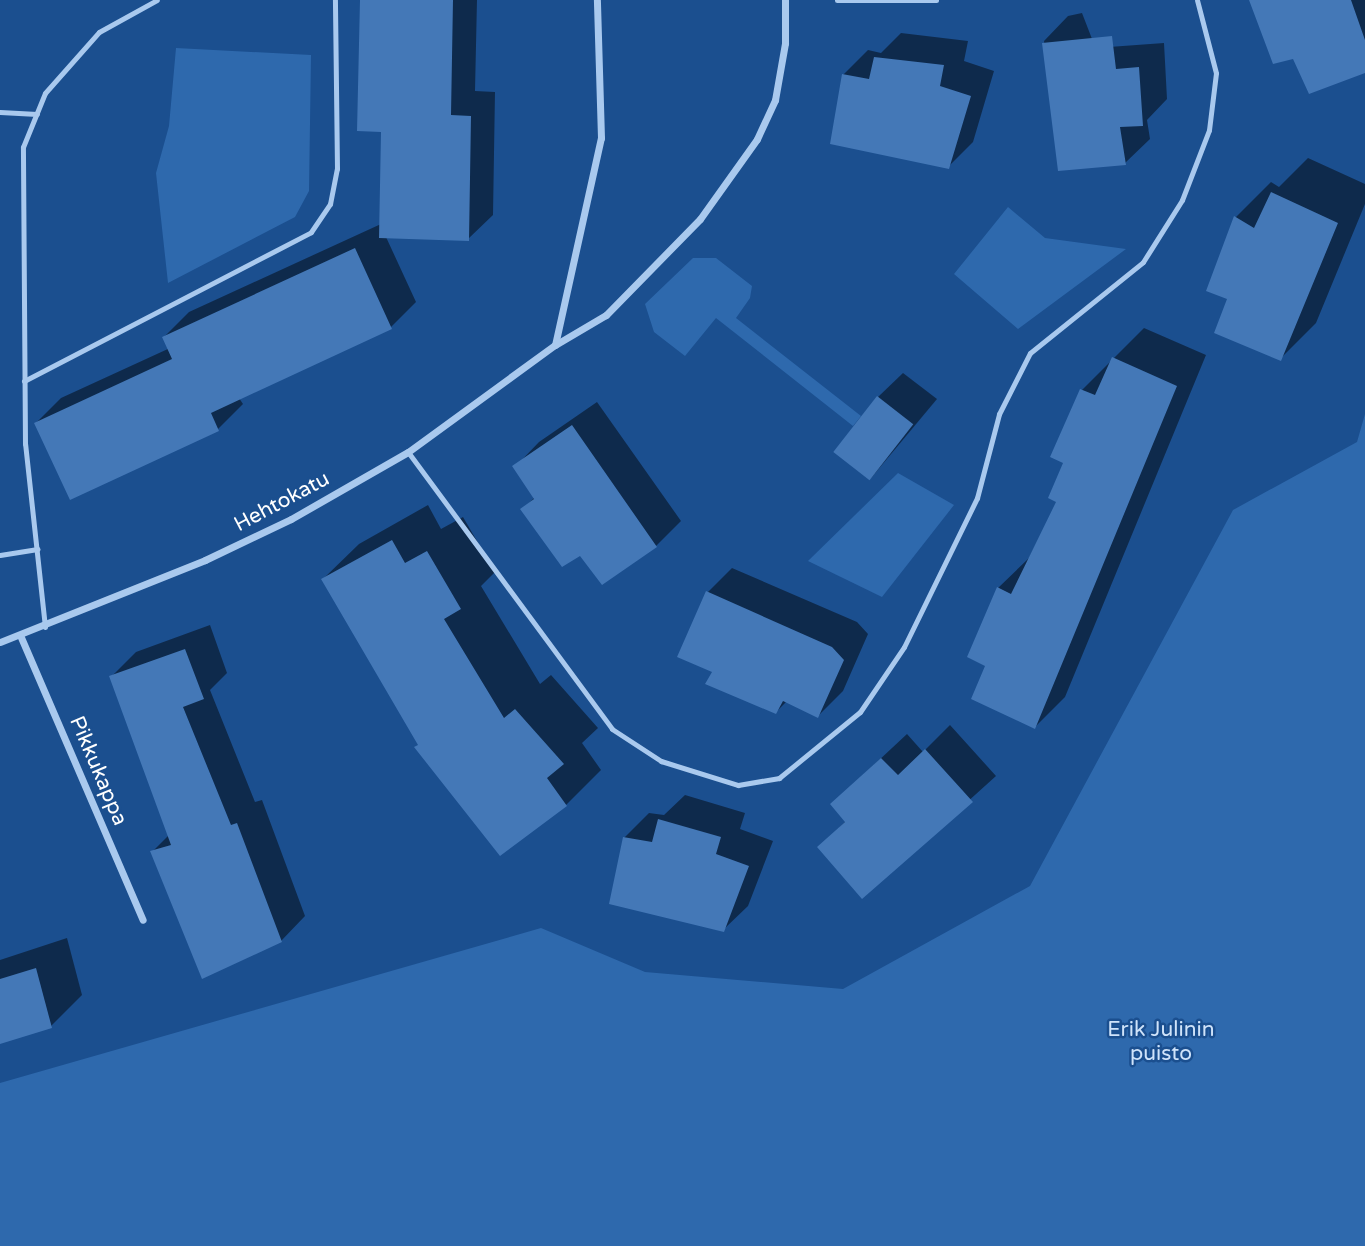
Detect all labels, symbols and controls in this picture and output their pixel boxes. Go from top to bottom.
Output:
street label: Hehtokatu [230,466,334,538]
street label: Pikkukappa [64,713,132,829]
park label: Erik Julinin puisto [1107,1017,1215,1067]

